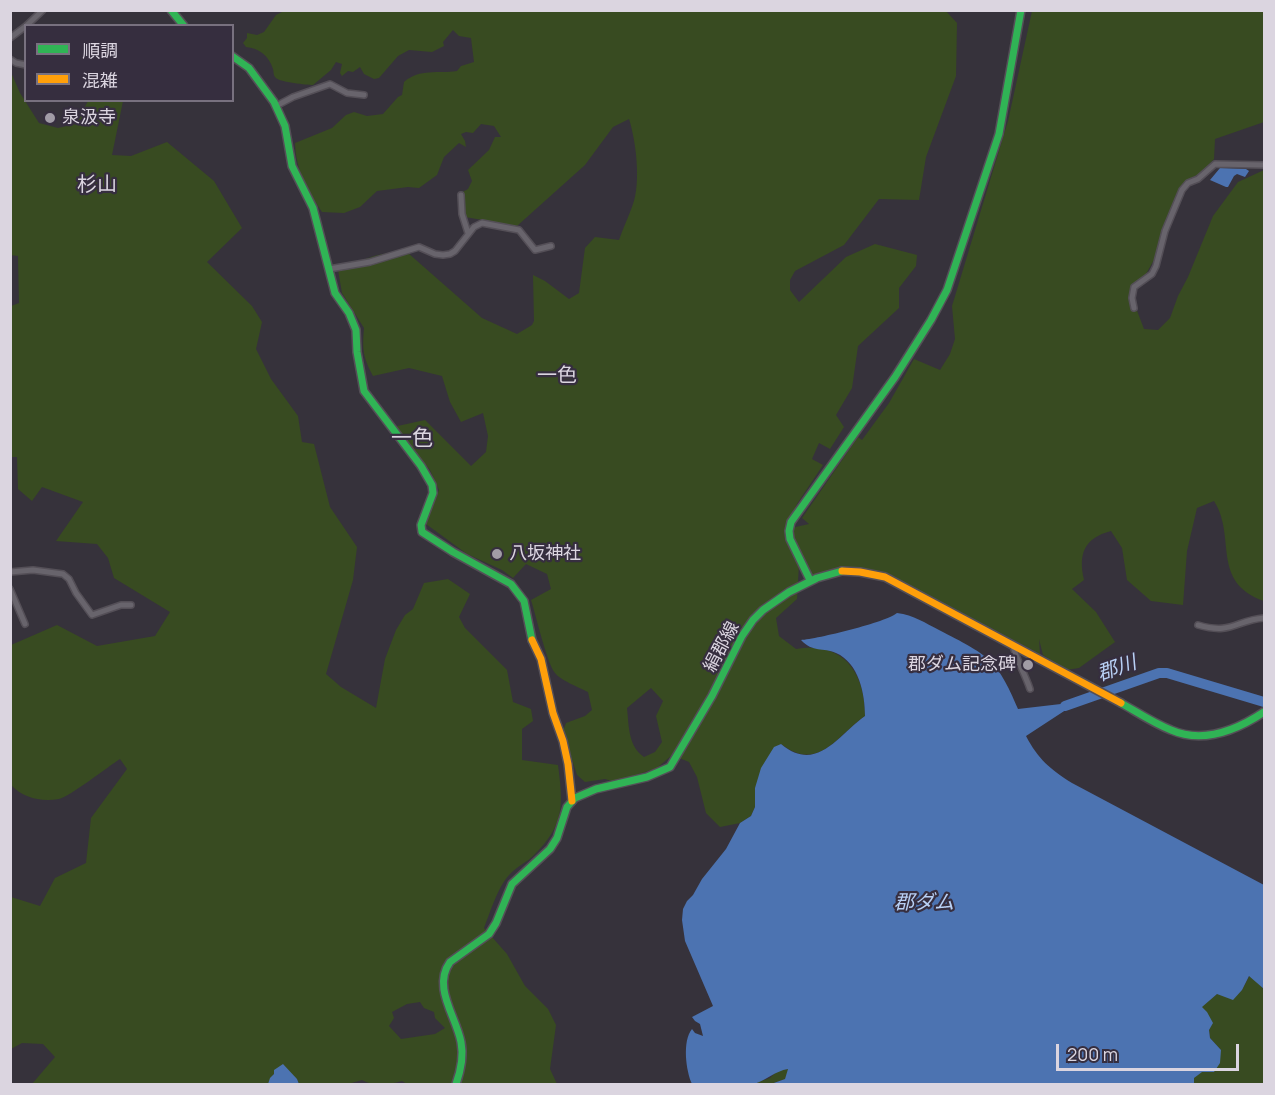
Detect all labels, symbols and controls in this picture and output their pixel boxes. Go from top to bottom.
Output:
legend [24,24,234,102]
text: 順調 [82,38,118,62]
text: 混雑 [82,68,118,92]
place label: 泉汲寺 [62,107,116,129]
marker: 泉汲寺 [43,111,57,125]
district label: 杉山 [77,173,117,197]
district label: 一色 [537,364,577,388]
district label: 一色 [391,426,433,452]
place label: 八坂神社 [509,543,581,565]
marker: 八坂神社 [490,547,504,561]
street label: 絹郡線 [700,618,744,676]
water label: 郡川 [1094,651,1140,687]
place label: 郡ダム記念碑 [908,654,1016,676]
marker: 郡ダム記念碑 [1021,658,1035,672]
water label: 郡ダム [894,891,954,915]
scale bar [1059,1032,1242,1070]
text: 200 m [1067,1042,1118,1066]

